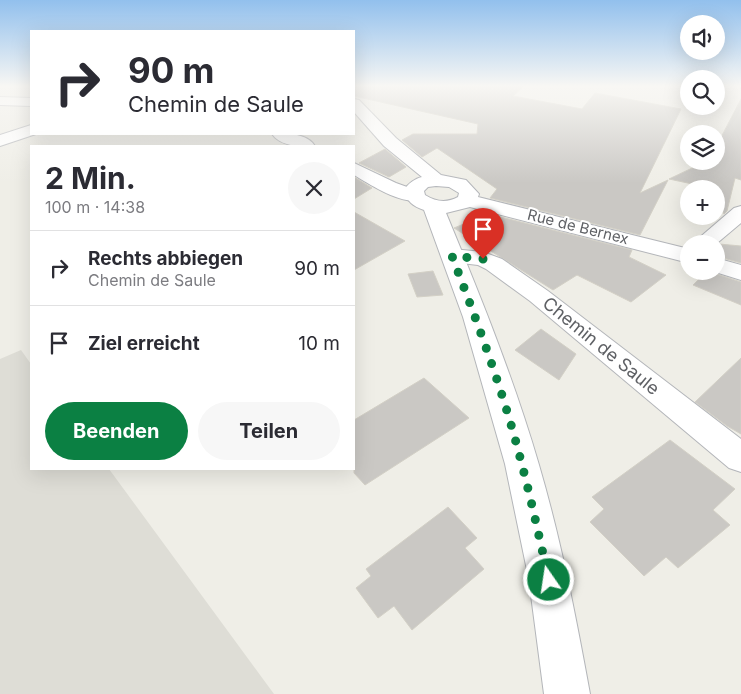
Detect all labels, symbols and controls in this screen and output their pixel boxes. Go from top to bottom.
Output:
map controls [680,15,725,280]
button: sound [680,15,725,60]
text: 90 m [128,49,215,91]
icon: right [45,50,110,115]
button: search [680,70,725,115]
text: Chemin de Saule [128,91,304,117]
button: layers [680,125,725,170]
text: 2 Min. [45,160,136,196]
button: close [288,162,340,214]
button: + [680,180,725,225]
text: 100 m · 14:38 [45,197,145,217]
street label: Rue de Bernex [526,205,631,248]
pin [462,208,504,259]
icon: arrive [469,215,497,243]
button: − [680,235,725,280]
text: Rechts abbiegen [88,247,243,270]
icon: right [45,254,73,282]
text: 90 m [294,257,340,280]
text: Chemin de Saule [88,270,216,290]
street label: Chemin de Saule [539,292,664,399]
icon: arrive [45,329,73,357]
text: Ziel erreicht [88,332,200,355]
text: 10 m [298,332,340,355]
button: Beenden [45,402,188,460]
button: Teilen [198,402,340,460]
position arrow [522,553,574,605]

